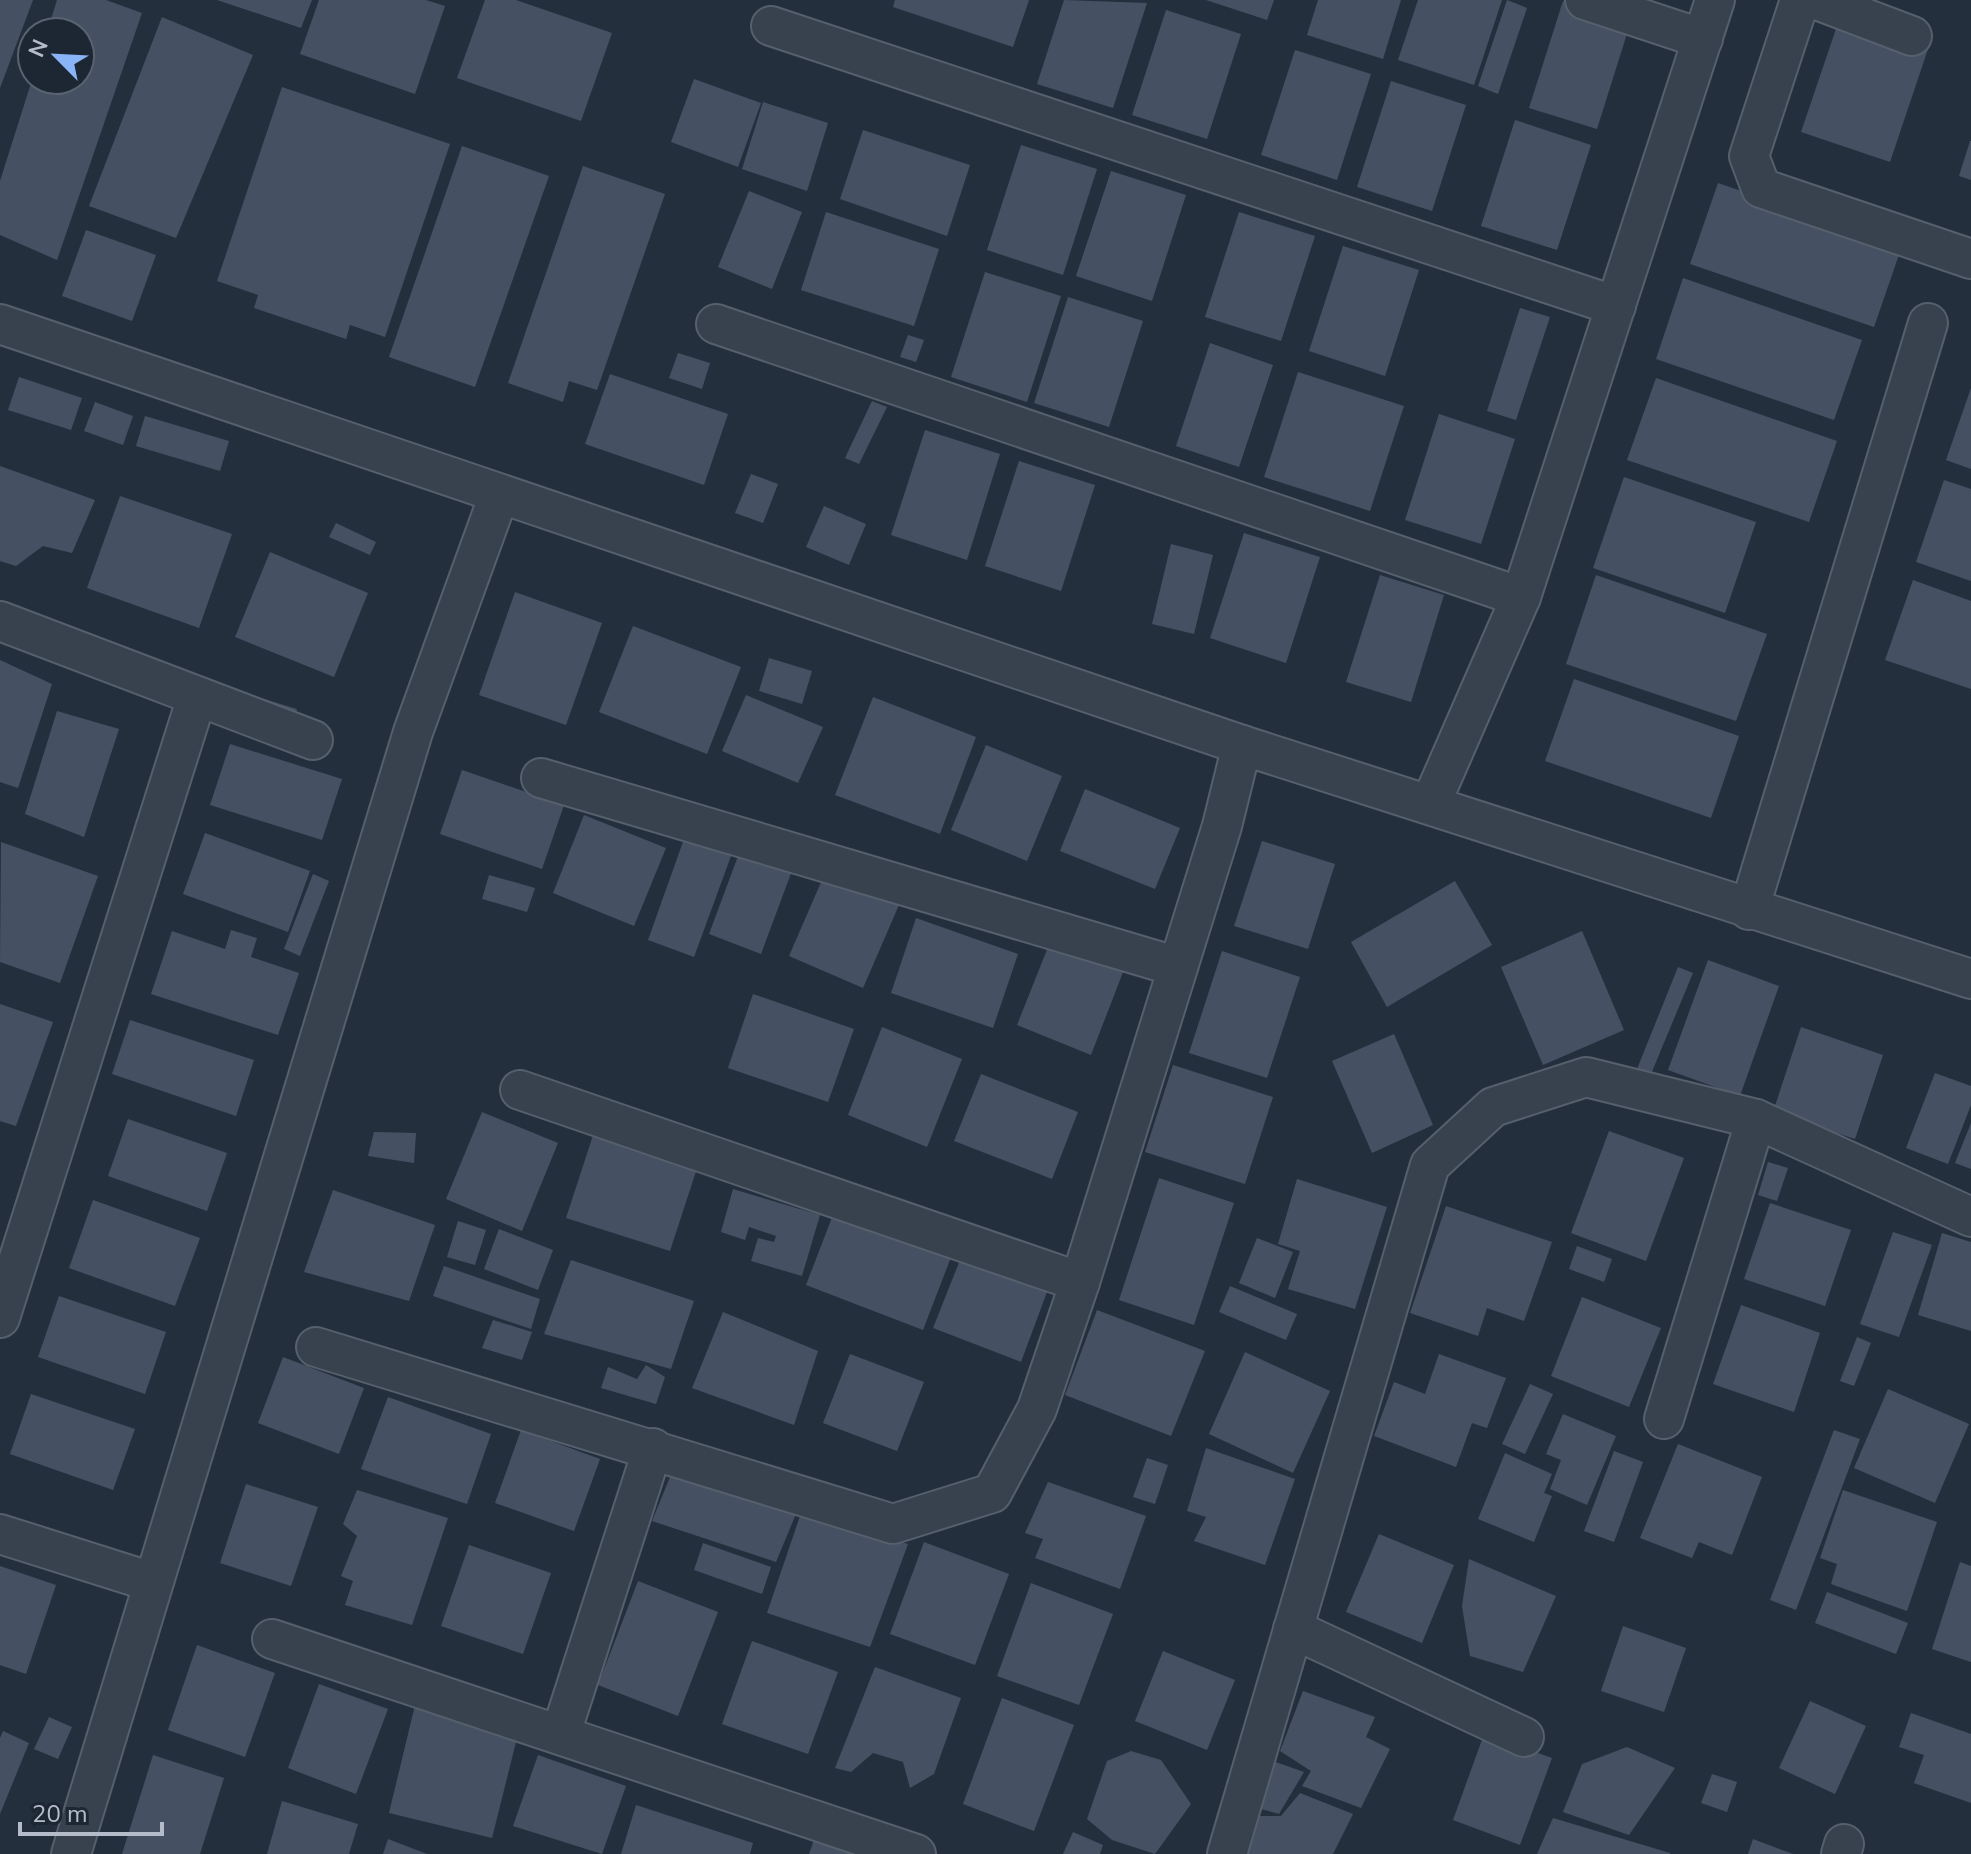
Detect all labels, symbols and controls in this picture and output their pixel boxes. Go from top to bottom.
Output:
north arrow [16,16,96,96]
text: N [22,35,56,62]
scale bar [20,1786,162,1836]
text: 20 m [32,1798,88,1830]

